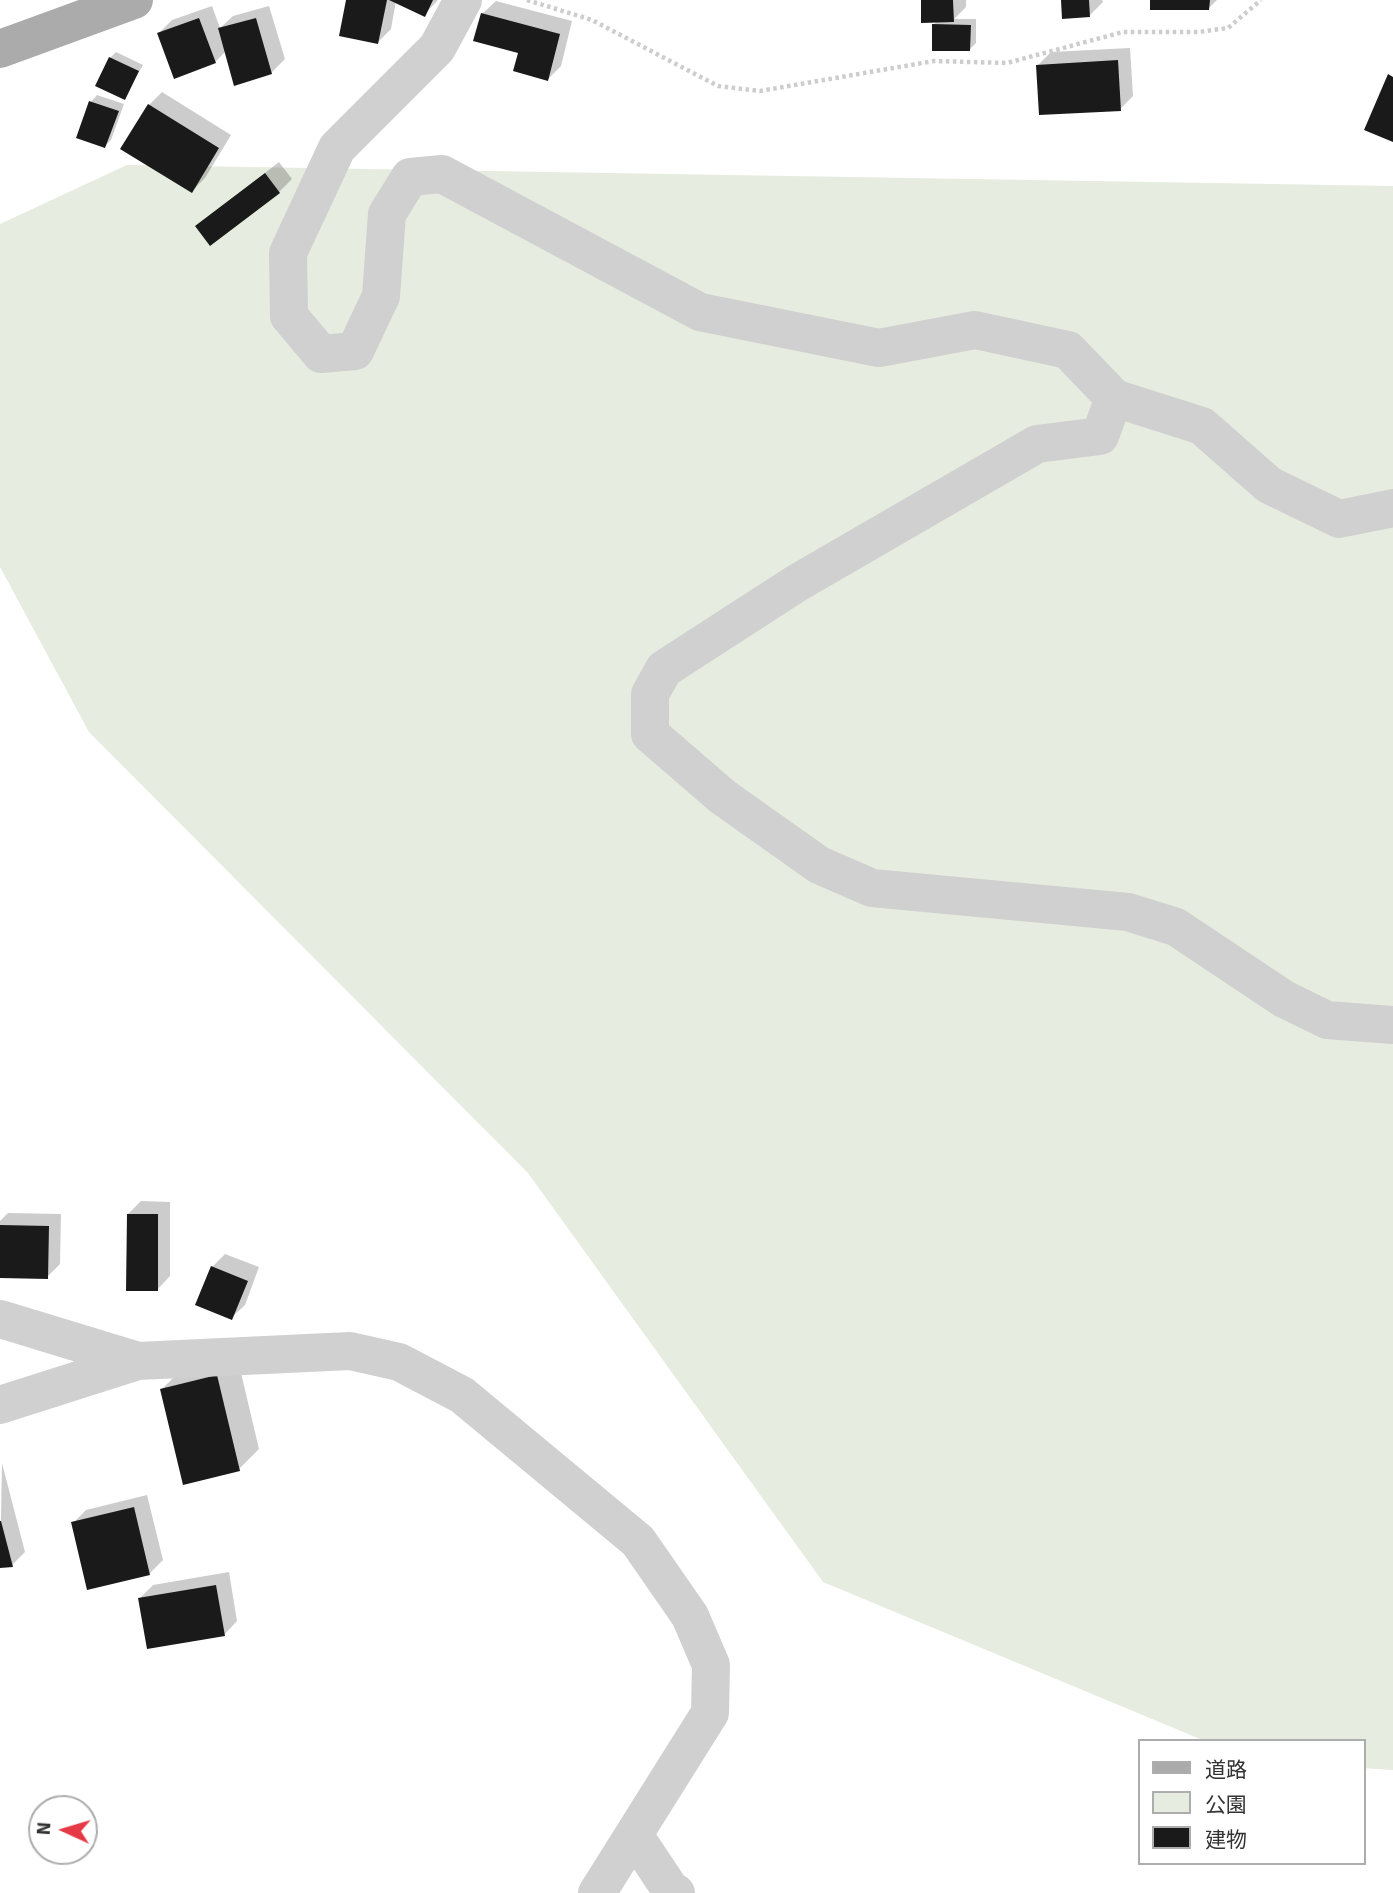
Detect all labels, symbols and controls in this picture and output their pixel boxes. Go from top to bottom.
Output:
legend [1138,1739,1365,1865]
text: 道路 [1205,1757,1247,1783]
text: 公園 [1205,1792,1247,1818]
north arrow [28,1795,98,1865]
text: N [32,1821,56,1836]
text: 建物 [1205,1827,1247,1853]

